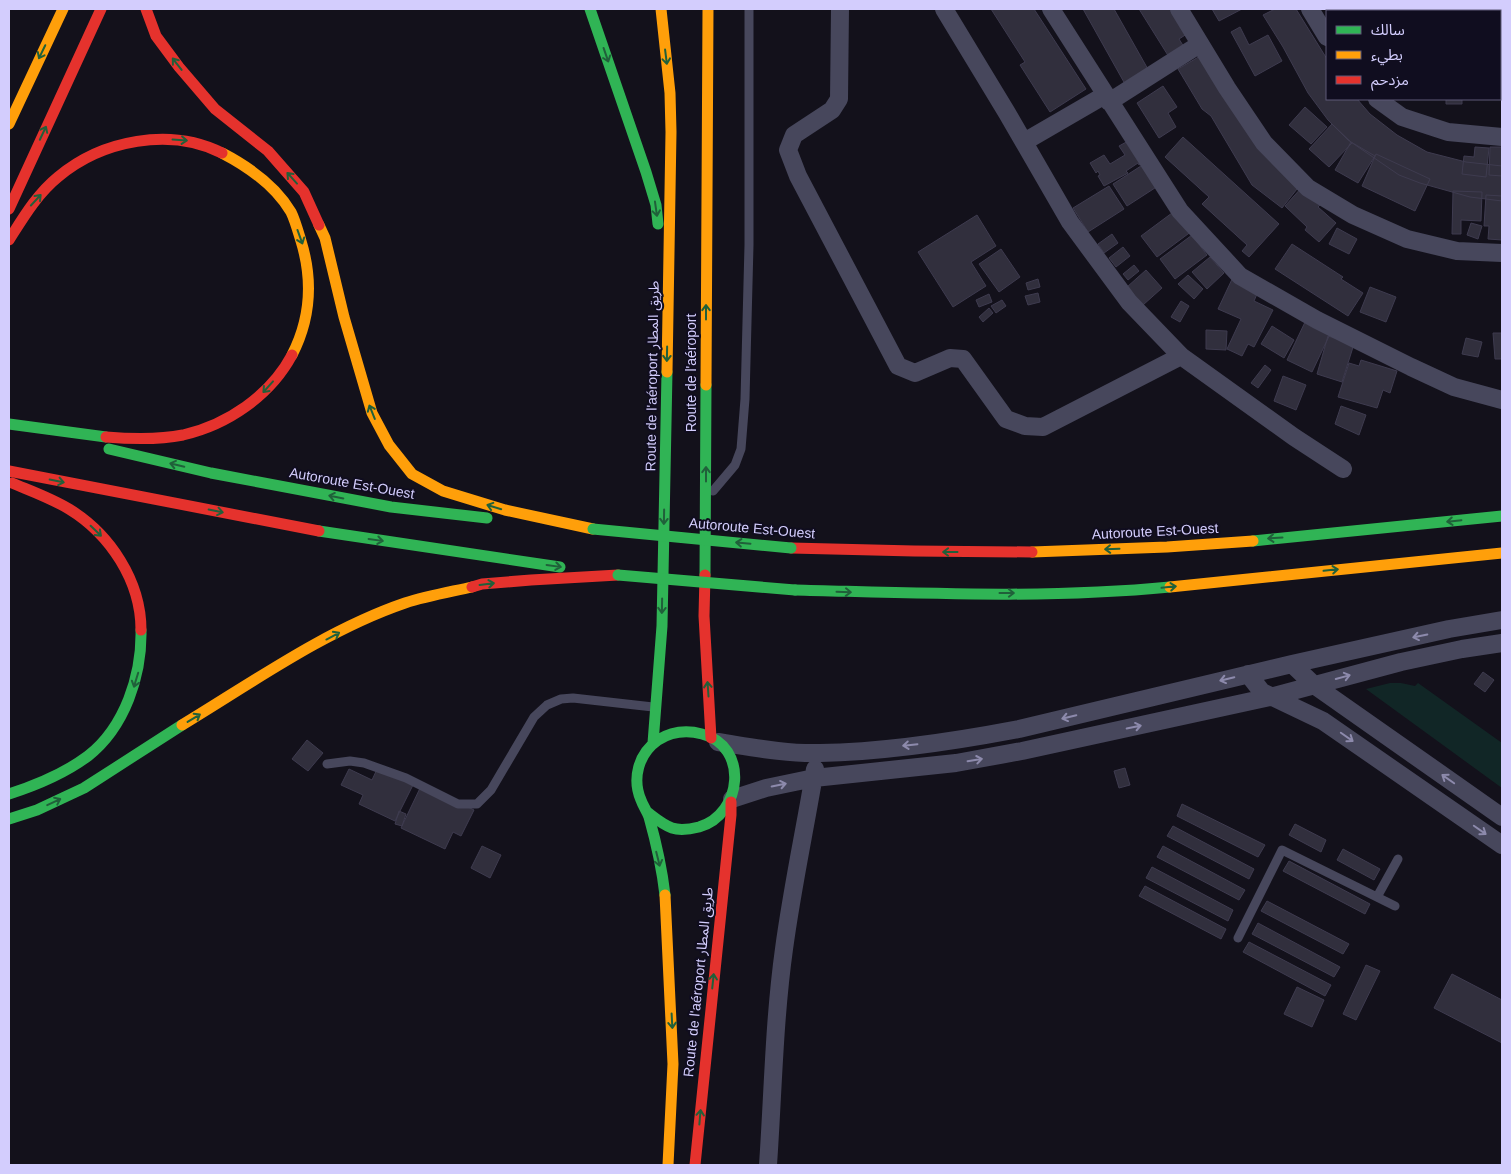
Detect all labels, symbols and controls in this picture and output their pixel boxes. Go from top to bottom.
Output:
legend [1326,10,1501,100]
text: سالك [1371,21,1405,38]
one-way arrow [37,45,47,60]
text: بطيء [1371,46,1403,66]
one-way arrow [602,47,611,62]
one-way arrow [661,49,671,65]
one-way arrow [172,57,182,71]
text: مزدحم [1371,71,1409,91]
one-way arrow [39,126,49,141]
one-way arrow [172,136,188,145]
one-way arrow [286,171,298,184]
one-way arrow [30,193,42,206]
one-way arrow [651,201,661,217]
one-way arrow [296,229,305,244]
street label: Route de l'aéroport طريق المطار [642,280,664,472]
one-way arrow [701,304,711,320]
street label: Route de l'aéroport [683,314,699,432]
one-way arrow [663,346,672,362]
one-way arrow [262,381,274,394]
one-way arrow [367,405,377,420]
one-way arrow [169,460,185,469]
street label: Autoroute Est-Ouest [288,464,416,502]
one-way arrow [701,467,711,483]
one-way arrow [48,476,64,486]
one-way arrow [328,491,344,501]
one-way arrow [486,502,502,511]
one-way arrow [208,507,224,517]
one-way arrow [659,508,669,525]
street label: Autoroute Est-Ouest [688,515,816,542]
one-way arrow [1446,516,1462,526]
street label: Autoroute Est-Ouest [1091,520,1219,542]
one-way arrow [90,525,102,537]
one-way arrow [1267,534,1283,543]
one-way arrow [368,535,384,545]
one-way arrow [735,539,751,548]
one-way arrow [1105,545,1121,554]
one-way arrow [942,547,958,557]
one-way arrow [546,561,562,571]
one-way arrow [1322,565,1338,575]
one-way arrow [478,579,494,589]
one-way arrow [1161,582,1177,591]
one-way arrow [836,587,852,596]
one-way arrow [998,588,1014,598]
one-way arrow [658,598,667,614]
one-way arrow [326,630,340,640]
one-way arrow [1413,631,1429,641]
one-way arrow [131,672,141,688]
one-way arrow [1334,672,1350,681]
one-way arrow [1220,675,1236,684]
one-way arrow [704,681,713,697]
one-way arrow [186,713,200,723]
one-way arrow [1062,713,1078,722]
one-way arrow [1125,722,1141,731]
one-way arrow [1339,732,1353,742]
one-way arrow [902,740,918,750]
one-way arrow [966,754,982,764]
one-way arrow [1441,774,1455,784]
one-way arrow [771,780,787,789]
one-way arrow [46,796,61,806]
one-way arrow [1473,825,1487,835]
one-way arrow [654,851,663,867]
street label: Route de l'aéroport طريق المطار [680,886,718,1078]
one-way arrow [708,974,718,990]
one-way arrow [667,1013,676,1029]
one-way arrow [695,1109,704,1125]

